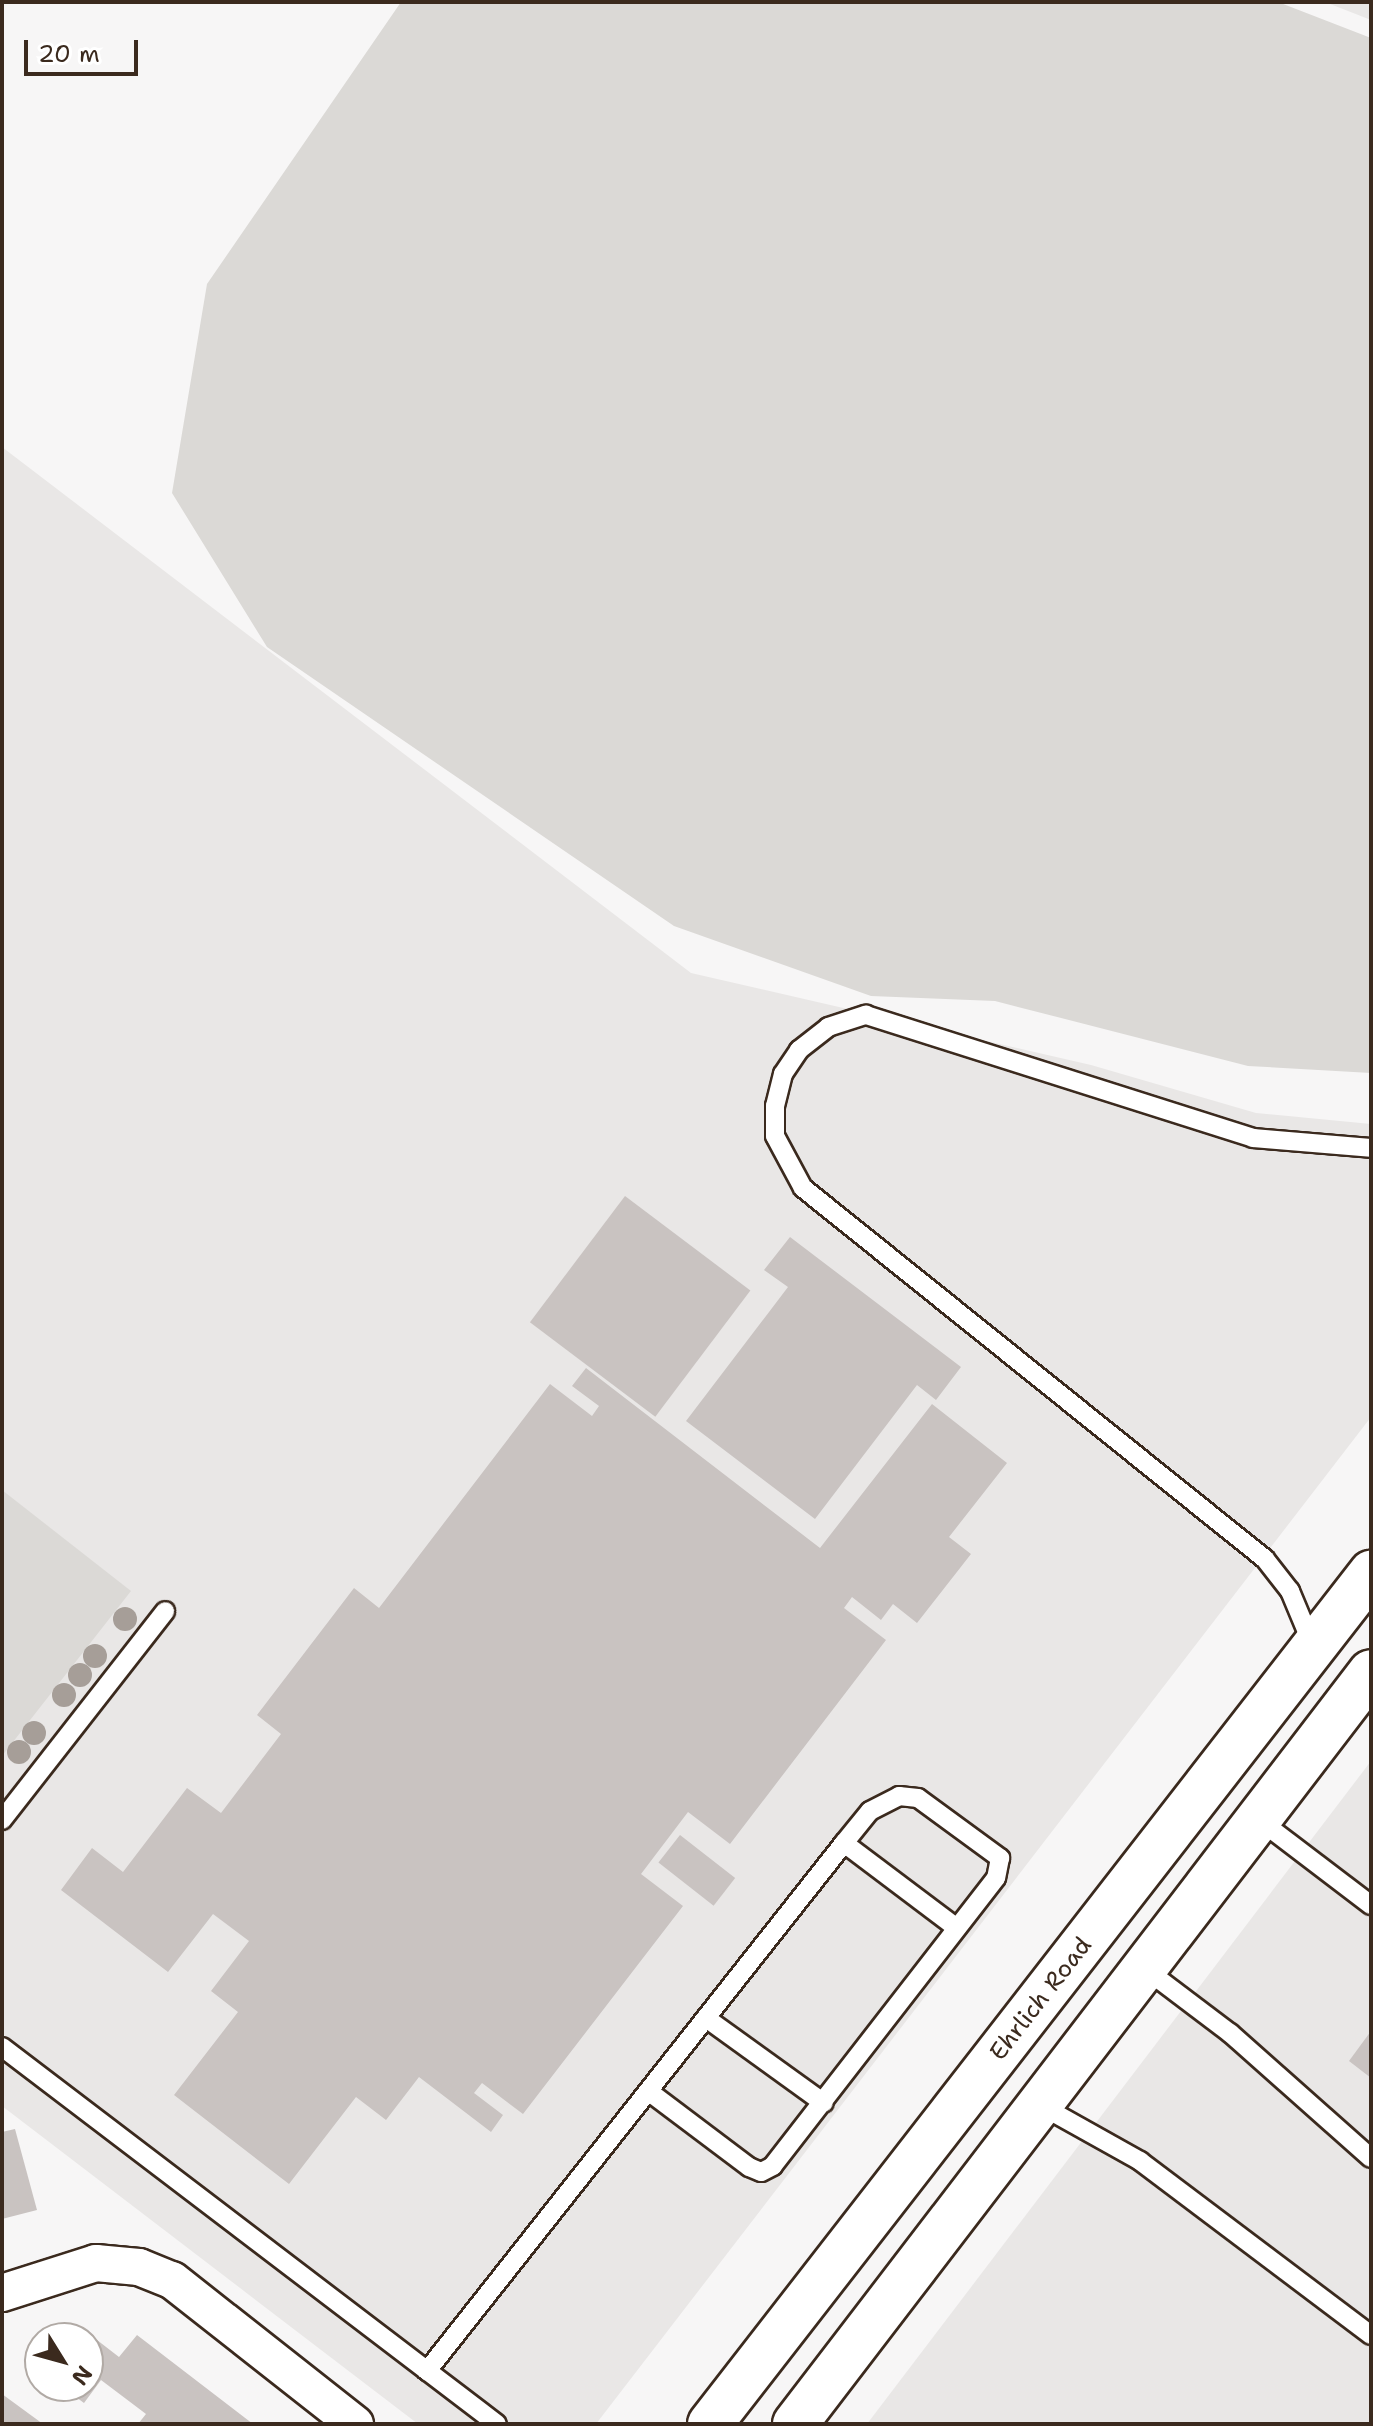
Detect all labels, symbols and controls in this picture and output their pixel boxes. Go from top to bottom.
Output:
scale bar [28,24,142,74]
text: 20 m [38,38,100,70]
street label: Ehrlich Road [984,1932,1098,2066]
north arrow [24,2322,104,2402]
text: N [65,2360,99,2391]

